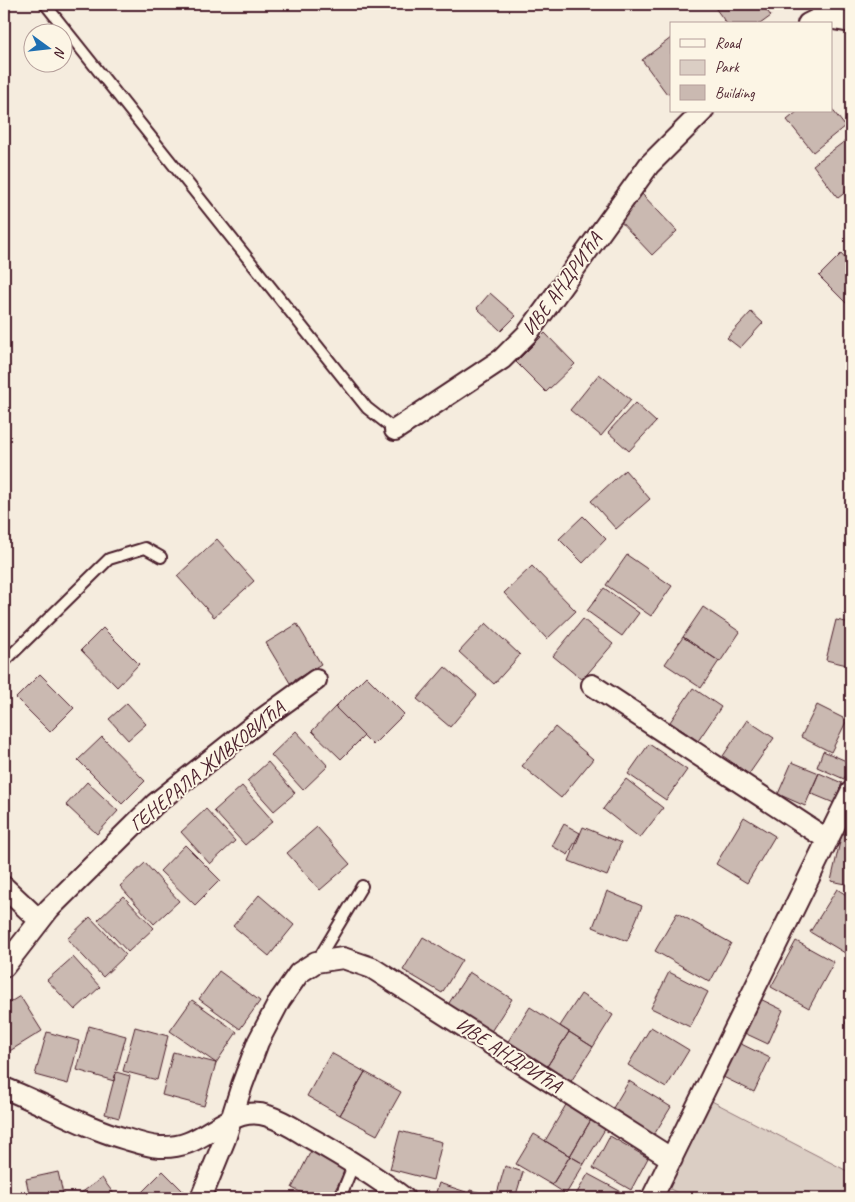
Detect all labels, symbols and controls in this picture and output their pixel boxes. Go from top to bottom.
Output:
north arrow [22,22,72,72]
legend [670,22,832,112]
text: Road [715,34,742,53]
text: N [50,45,69,60]
text: Park [715,58,740,77]
text: Building [715,84,755,103]
street label: ИВЕ АНДРИЋА [516,227,608,340]
street label: ГЕНЕРАЛА ЖИВКОВИЋА [124,695,290,836]
street label: ИВЕ АНДРИЋА [452,1012,567,1099]

